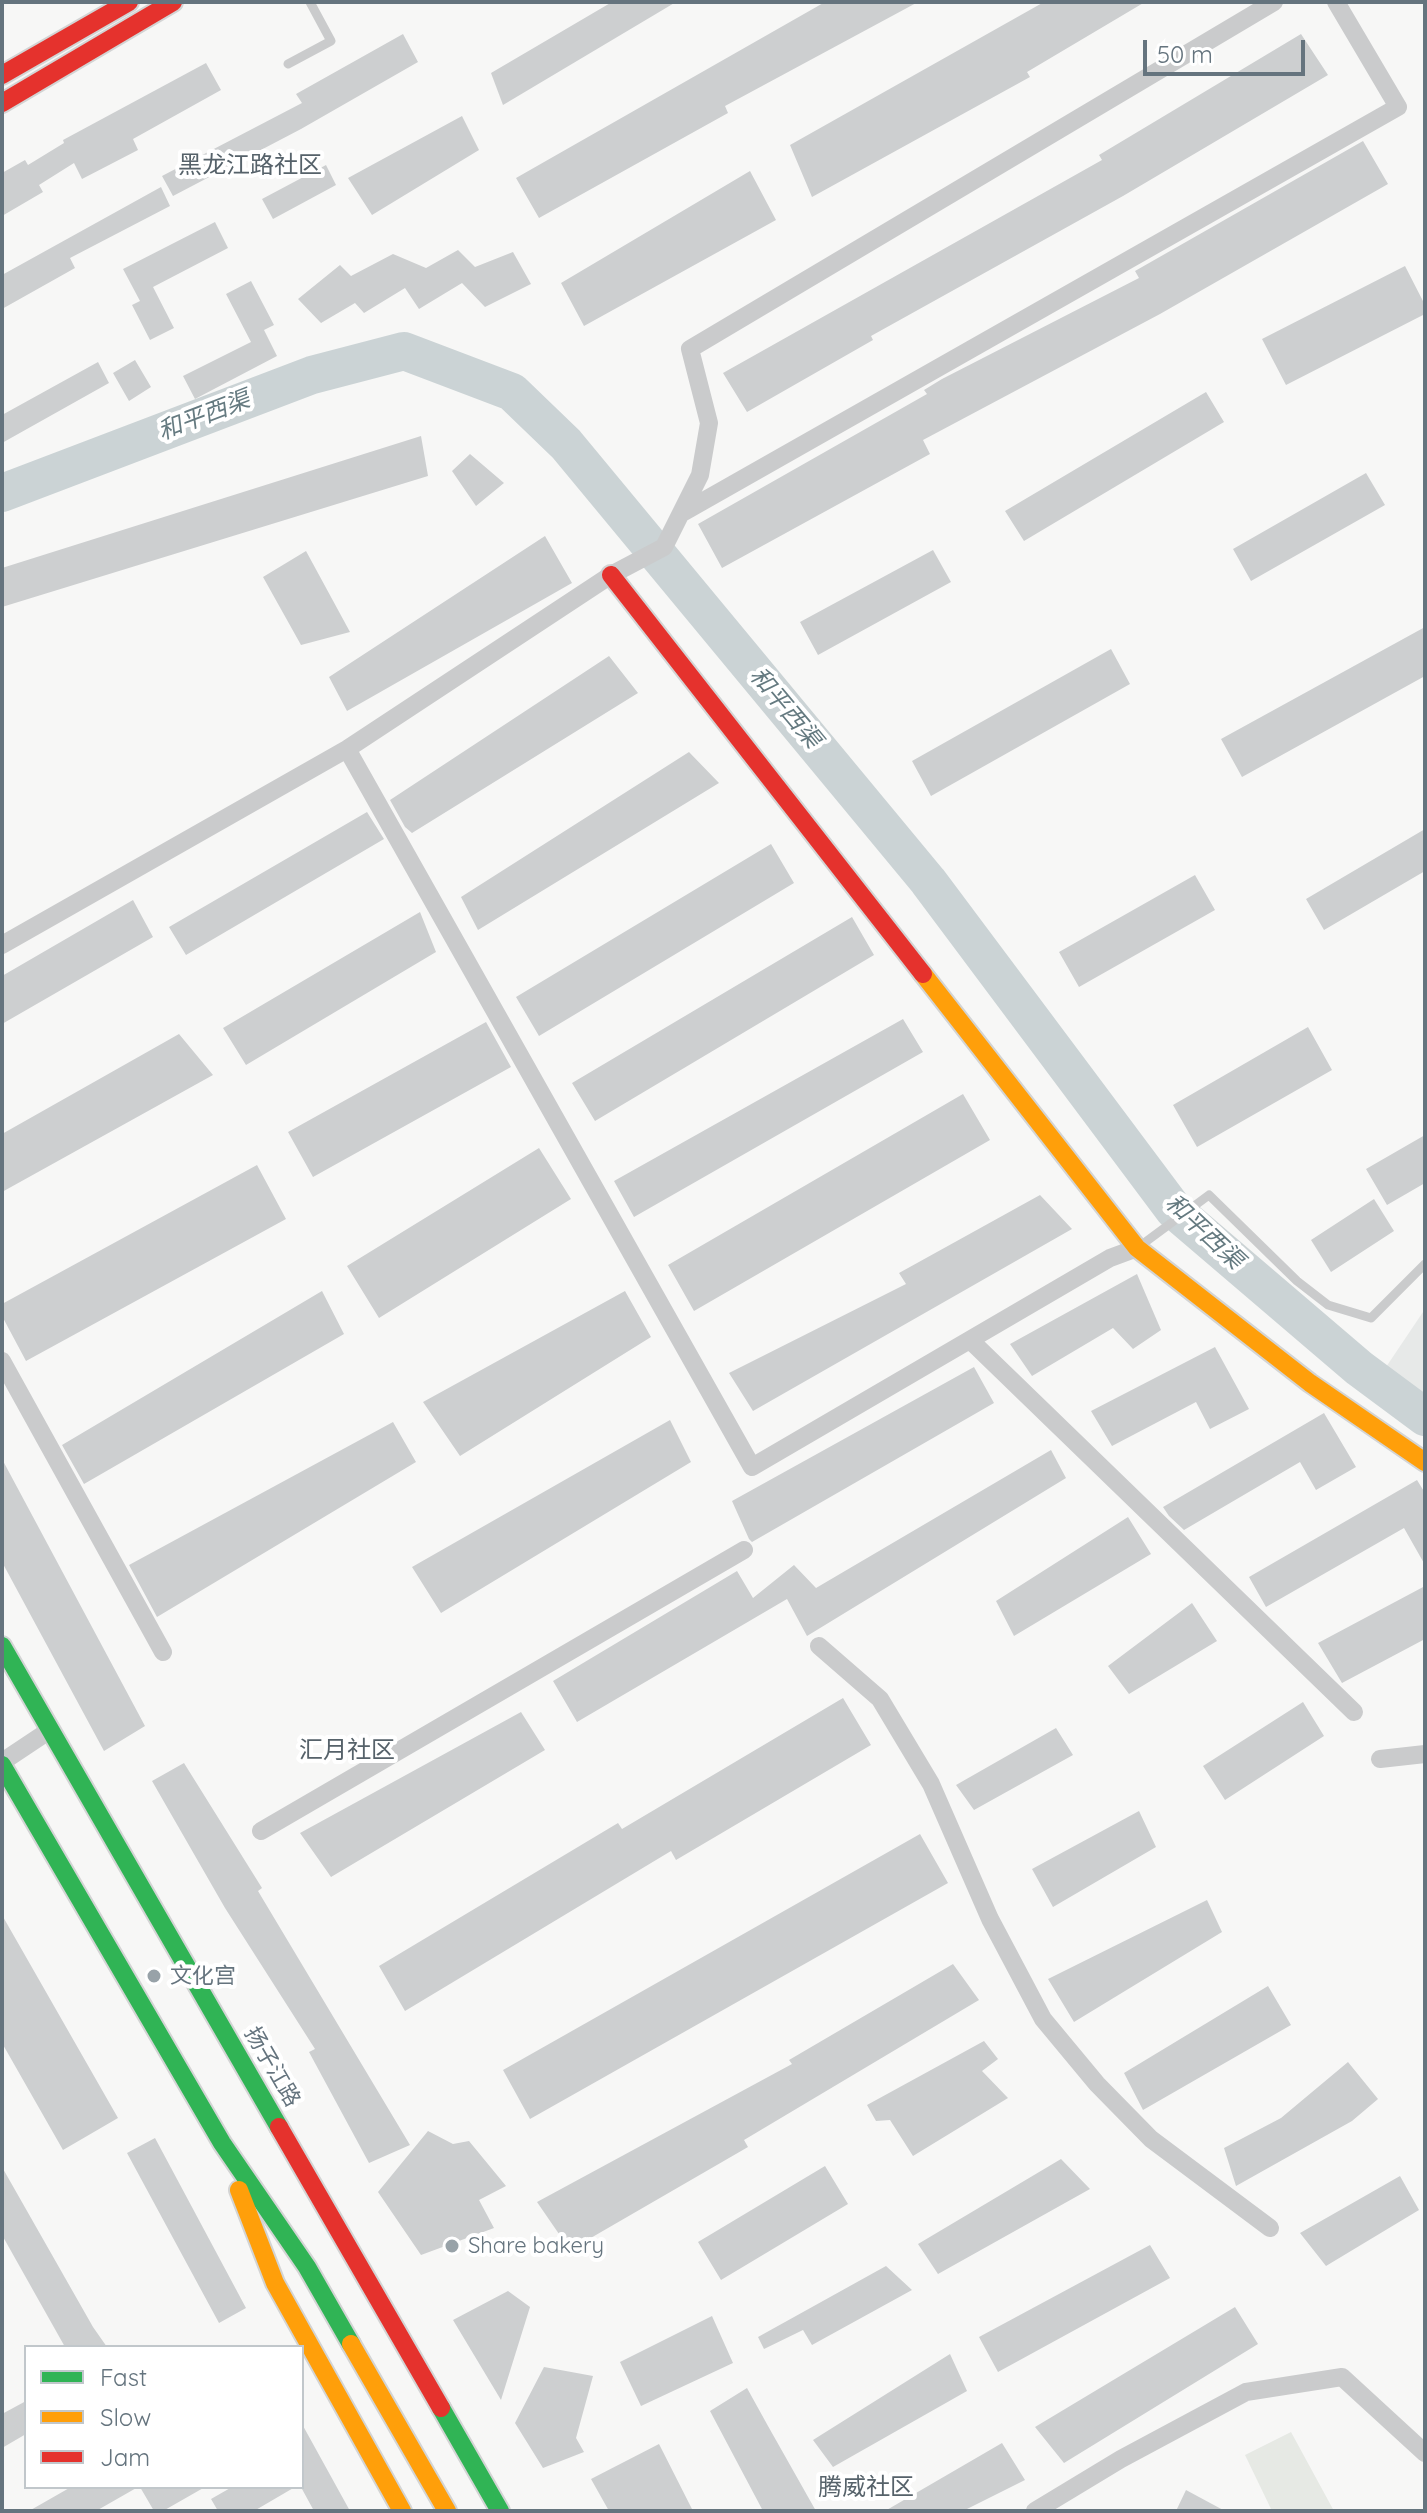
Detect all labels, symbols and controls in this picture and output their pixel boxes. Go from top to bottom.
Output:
scale bar [1147,24,1309,74]
text: 50 m [1157,39,1213,69]
district label: 黑龙江路社区 [178,152,322,180]
water label: 和平西渠 [154,385,254,447]
water label: 和平西渠 [743,662,827,754]
water label: 和平西渠 [1159,1189,1249,1275]
district label: 汇月社区 [299,1737,395,1765]
place label: 文化宫 [170,1963,236,1989]
marker: 文化宫 [145,1967,163,1985]
street label: 扬子江路 [239,2022,305,2112]
place label: Share bakery [468,2233,604,2259]
marker: Share bakery [443,2237,461,2255]
legend [24,2345,304,2489]
text: Fast [100,2362,147,2392]
text: Slow [100,2402,151,2432]
text: Jam [100,2442,150,2472]
district label: 腾威社区 [818,2474,914,2502]

